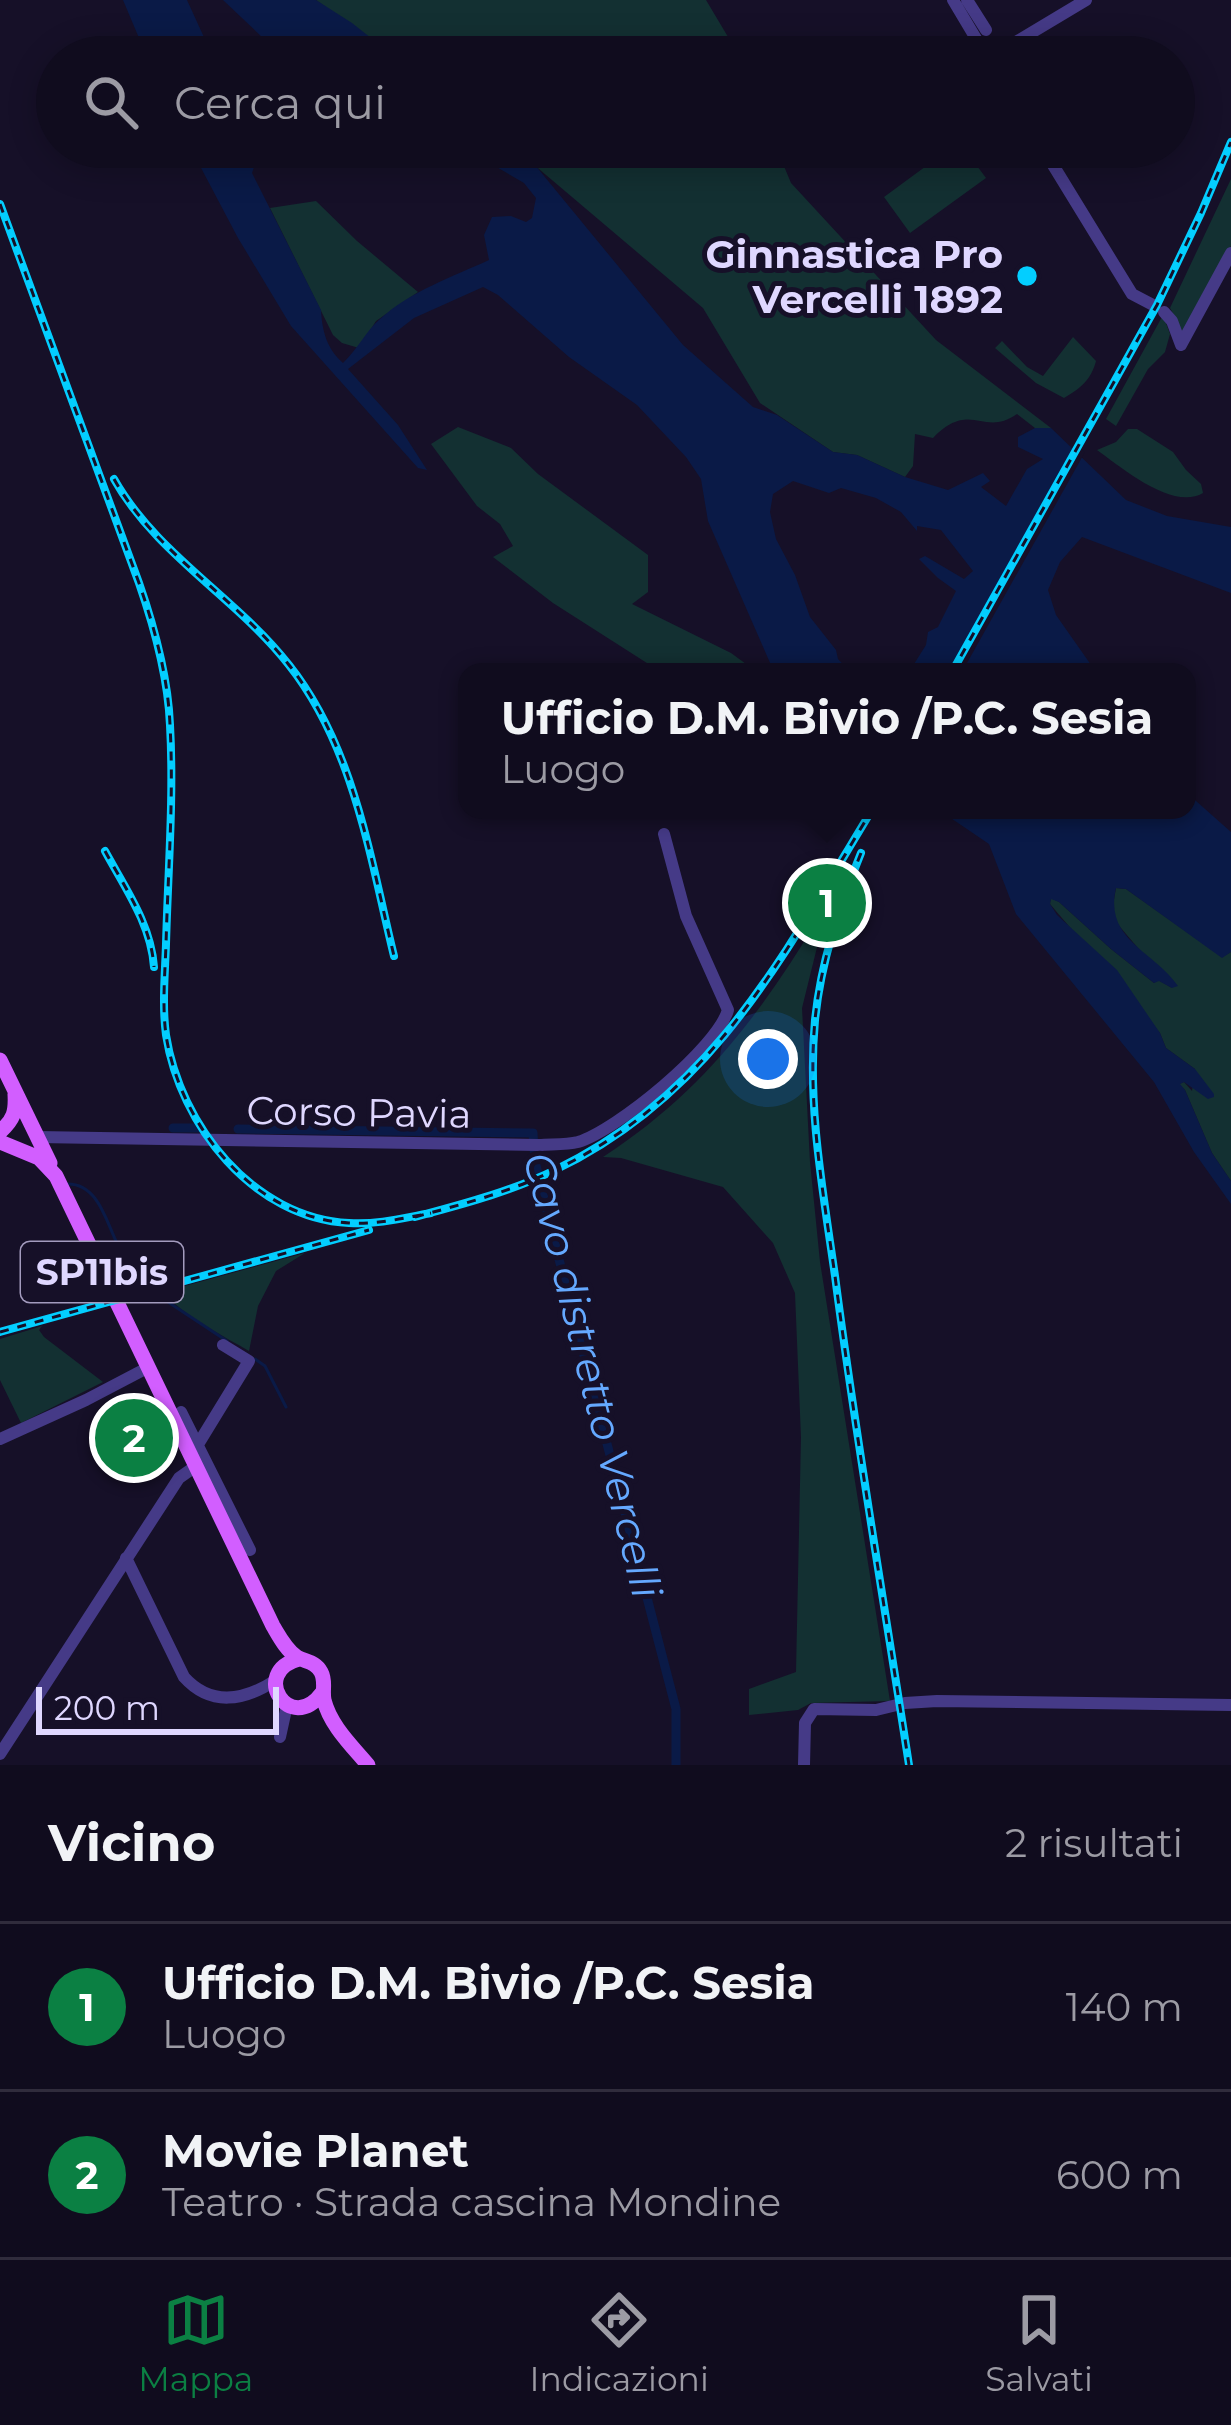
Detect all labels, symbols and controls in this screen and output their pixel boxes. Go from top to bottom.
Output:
search box [36,36,1195,168]
icon: search [78,69,144,135]
text: Cerca qui [174,75,386,130]
place label: Ginnastica Pro Vercelli 1892 [706,230,1003,323]
marker: Ginnastica Pro Vercelli 1892 [1014,263,1040,289]
popup [458,663,1196,819]
text: Ufficio D.M. Bivio /P.C. Sesia [501,690,1153,745]
text: Luogo [501,745,625,793]
pin: 1 [788,858,866,948]
your location [738,1029,798,1089]
street label: Corso Pavia [246,1086,472,1138]
water label: Cavo distretto Vercelli [512,1147,674,1604]
road number: SP11bis [21,1242,183,1302]
pin: 2 [95,1393,173,1483]
scale bar [36,1681,279,1734]
text: 200 m [54,1688,160,1728]
text: Vicino [48,1812,215,1874]
text: 2 risultati [1005,1819,1183,1867]
text: Ufficio D.M. Bivio /P.C. Sesia [162,1955,815,2010]
text: 1 [79,1983,95,2031]
text: 140 m [1066,1983,1183,2031]
text: Luogo [162,2010,287,2058]
text: Movie Planet [162,2123,469,2178]
text: 2 [75,2151,99,2199]
text: 600 m [1056,2151,1183,2199]
text: Teatro · Strada cascina Mondine [162,2178,781,2226]
tab: Mappa [138,2287,253,2399]
tab: Indicazioni [530,2287,709,2399]
tab: Salvati [985,2287,1093,2399]

